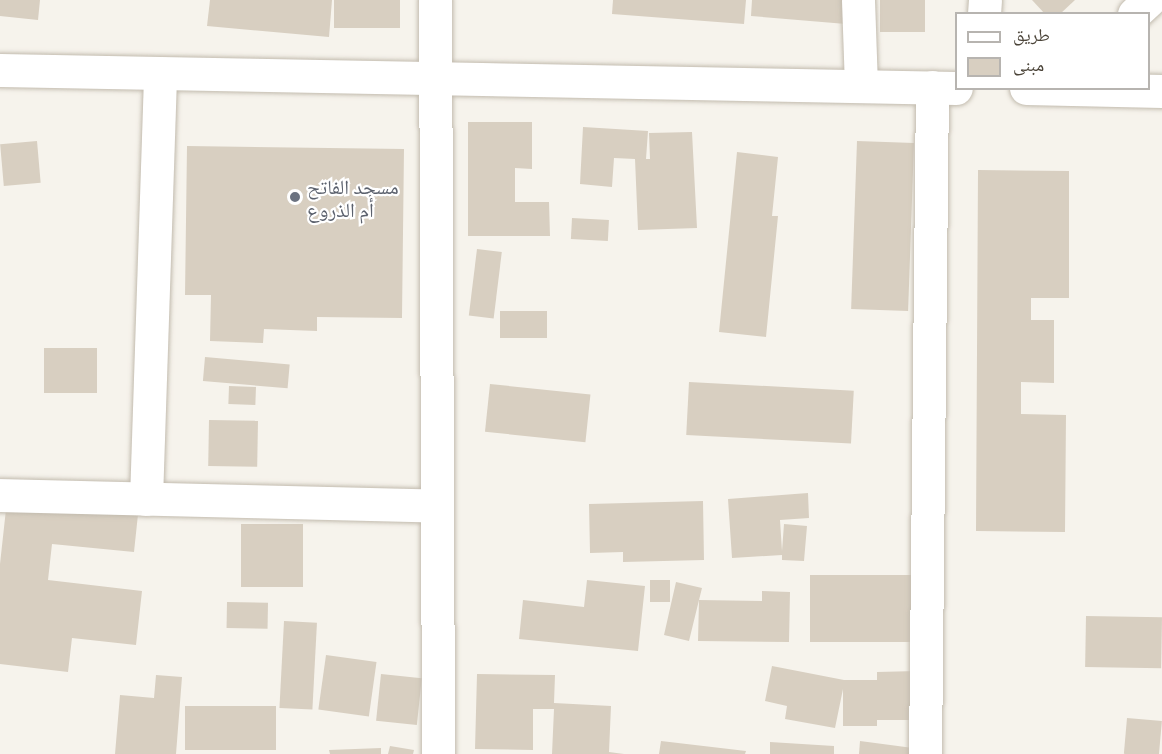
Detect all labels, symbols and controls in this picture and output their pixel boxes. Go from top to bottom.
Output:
legend [955,12,1150,90]
text: طريق [1013,24,1050,44]
text: مبنى [1013,54,1044,74]
place label: مسجد الفاتح أم الذروع [307,174,399,221]
marker: مسجد الفاتح أم الذروع [288,190,302,204]

